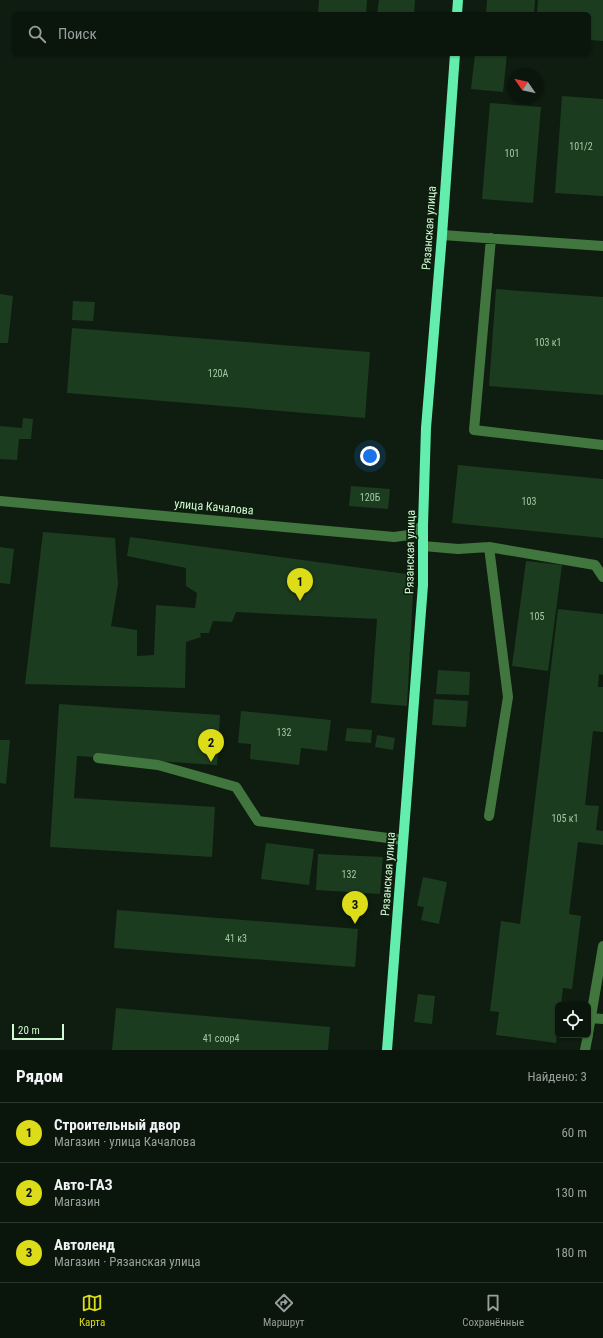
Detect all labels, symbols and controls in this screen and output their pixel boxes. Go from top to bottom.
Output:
search box [12,12,591,56]
icon: search [26,23,48,45]
text: Поиск [58,25,97,43]
north arrow [507,68,543,104]
house number: 101/2 [569,141,593,152]
house number: 101 [505,148,519,159]
street label: Рязанская улица [419,185,439,271]
house number: 103 к1 [535,337,561,348]
house number: 120А [208,368,229,379]
your location [360,446,380,466]
house number: 120Б [360,492,381,503]
house number: 103 [522,496,536,507]
street label: улица Качалова [174,497,255,517]
street label: Рязанская улица [402,509,418,594]
pin: 1 [287,568,313,601]
house number: 105 [530,611,544,622]
house number: 132 [277,727,291,738]
pin: 2 [198,729,224,762]
house number: 105 к1 [552,813,578,824]
street label: Рязанская улица [378,831,398,917]
house number: 132 [342,869,356,880]
pin: 3 [342,891,368,924]
house number: 41 к3 [225,933,247,944]
map controls [555,1002,591,1038]
button: locate [555,1002,591,1038]
scale bar [12,1022,64,1041]
text: 20 m [18,1024,40,1037]
house number: 41 соор4 [203,1033,239,1044]
text: Рядом [16,1066,63,1086]
text: Найдено: 3 [527,1069,587,1084]
text: Строительный двор [54,1116,180,1134]
text: 1 [26,1125,32,1140]
text: 60 m [561,1125,587,1140]
text: Магазин · улица Качалова [54,1134,196,1149]
text: Авто-ГАЗ [54,1176,113,1194]
text: 2 [26,1185,32,1200]
text: 130 m [555,1185,587,1200]
text: Магазин [54,1194,100,1209]
text: Автоленд [54,1236,115,1254]
text: 3 [26,1245,32,1260]
text: 180 m [555,1245,587,1260]
text: Магазин · Рязанская улица [54,1254,201,1269]
tab: Карта [79,1292,105,1329]
tab: Маршрут [263,1292,304,1329]
tab: Сохранённые [462,1292,524,1329]

